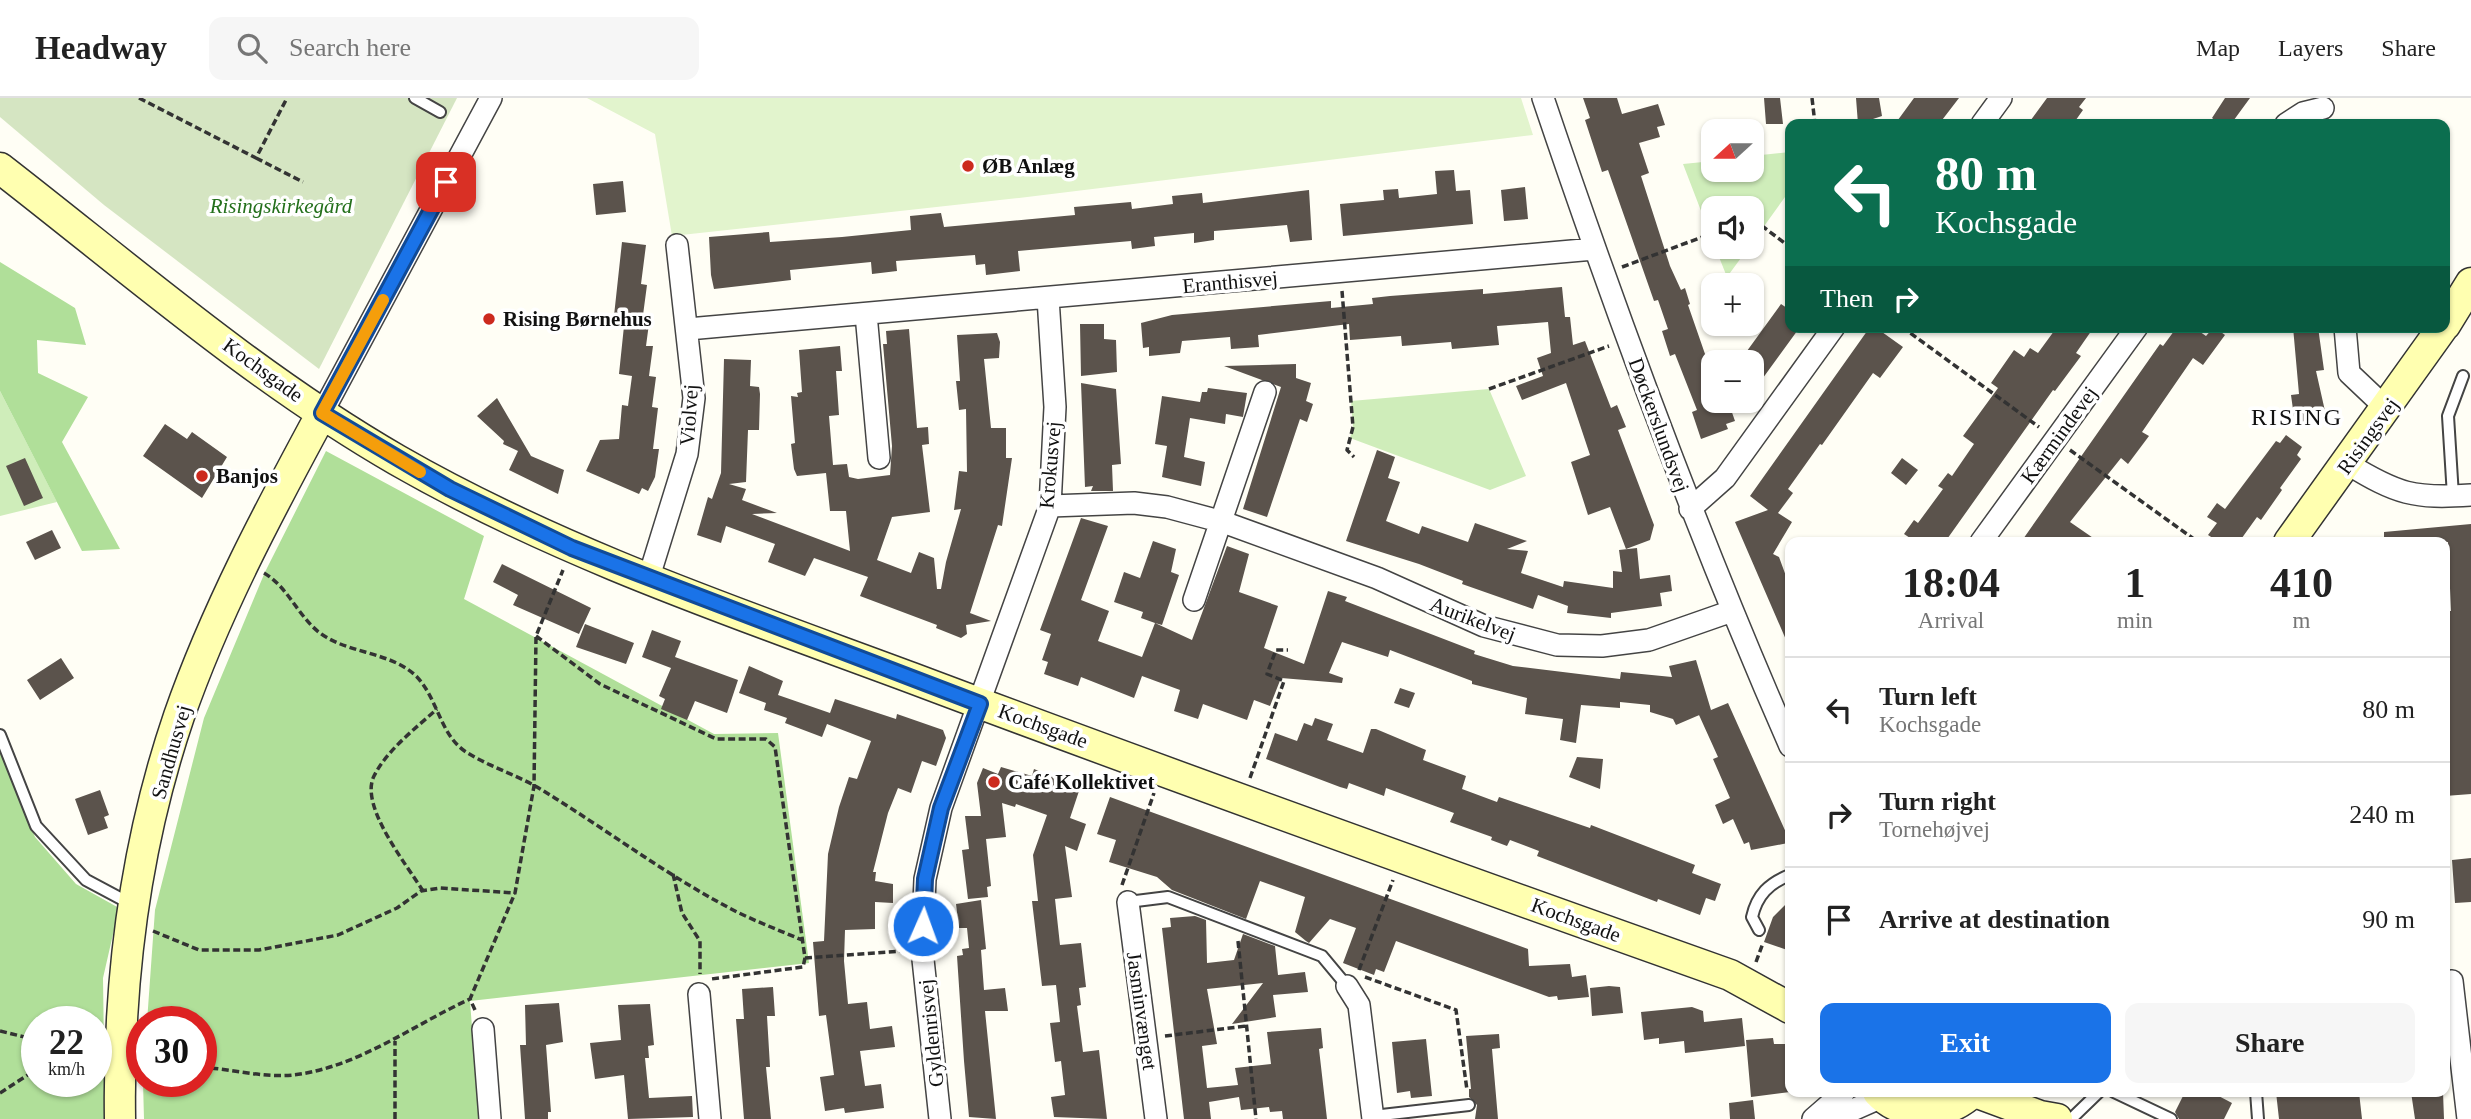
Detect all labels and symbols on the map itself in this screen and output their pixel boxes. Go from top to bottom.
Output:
north arrow [1701,119,1764,182]
pin [416,152,476,212]
place label: ØB Anlæg [982,154,1075,178]
marker: ØB Anlæg [960,158,976,174]
park label: Risingskirkegård [209,194,353,218]
street label: Eranthisvej [1181,266,1279,298]
place label: Rising Børnehus [503,307,652,331]
marker: Rising Børnehus [481,311,497,327]
street label: Kochsgade [218,333,308,407]
street label: Døckerslundsvej [1624,355,1694,495]
street label: Kærmindevej [2016,382,2102,488]
street label: Violvej [675,383,703,447]
street label: Risingsvej [2332,393,2404,479]
district label: RISING [2251,404,2343,430]
street label: Krokusvej [1034,420,1066,510]
place label: Banjos [216,464,278,488]
marker: Banjos [194,468,210,484]
street label: Aurikelvej [1427,592,1519,646]
street label: Kochsgade [995,699,1091,753]
street label: Sandhusvej [146,702,196,802]
place label: Café Kollektivet [1008,770,1154,794]
marker: Café Kollektivet [986,774,1002,790]
position arrow [886,889,960,963]
street label: Kochsgade [1528,893,1624,947]
street label: Jasminvænget [1122,950,1162,1072]
street label: Gyldenrisvej [913,978,949,1088]
speed limit sign: 30 [126,1006,217,1097]

